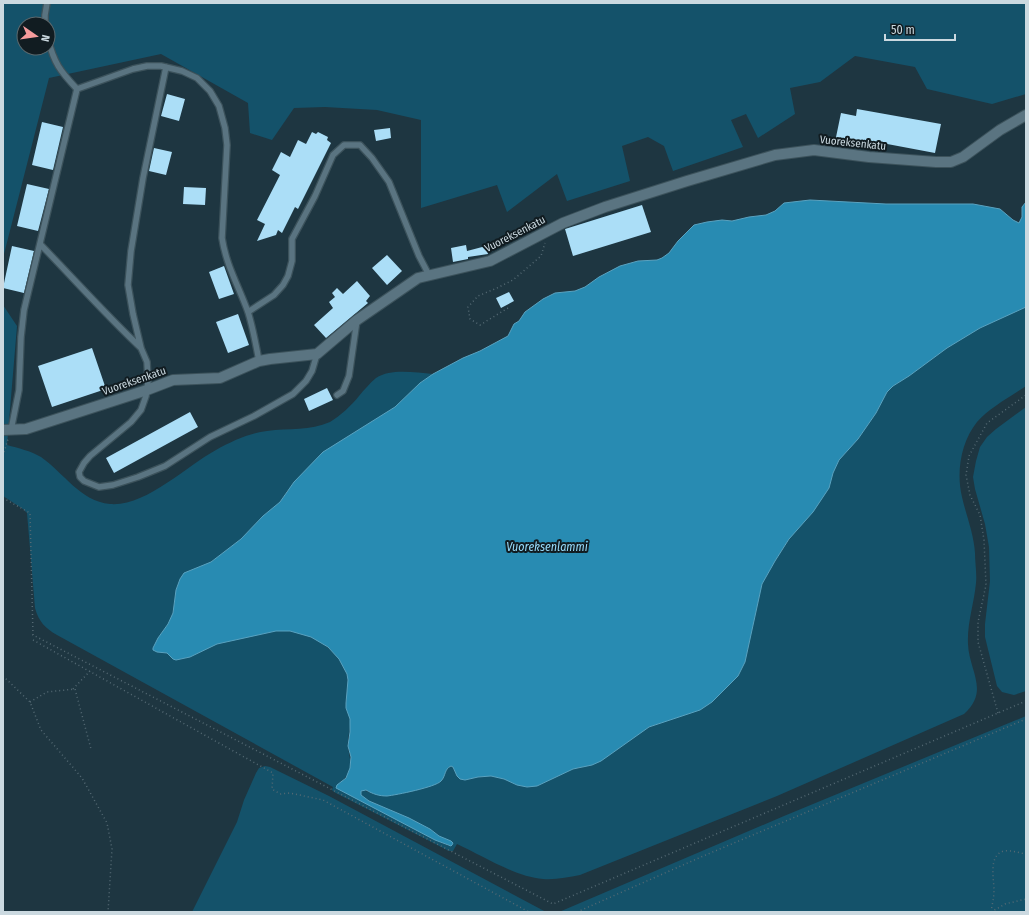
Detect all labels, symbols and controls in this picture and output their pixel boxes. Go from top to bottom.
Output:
north arrow [16,16,56,56]
scale bar [885,16,955,42]
text: 50 m [891,23,915,37]
text: N [38,33,52,43]
street label: Vuoreksenkatu [819,133,887,153]
street label: Vuoreksenkatu [482,213,548,255]
street label: Vuoreksenkatu [100,364,168,398]
water label: Vuoreksenlammi [506,540,588,554]

